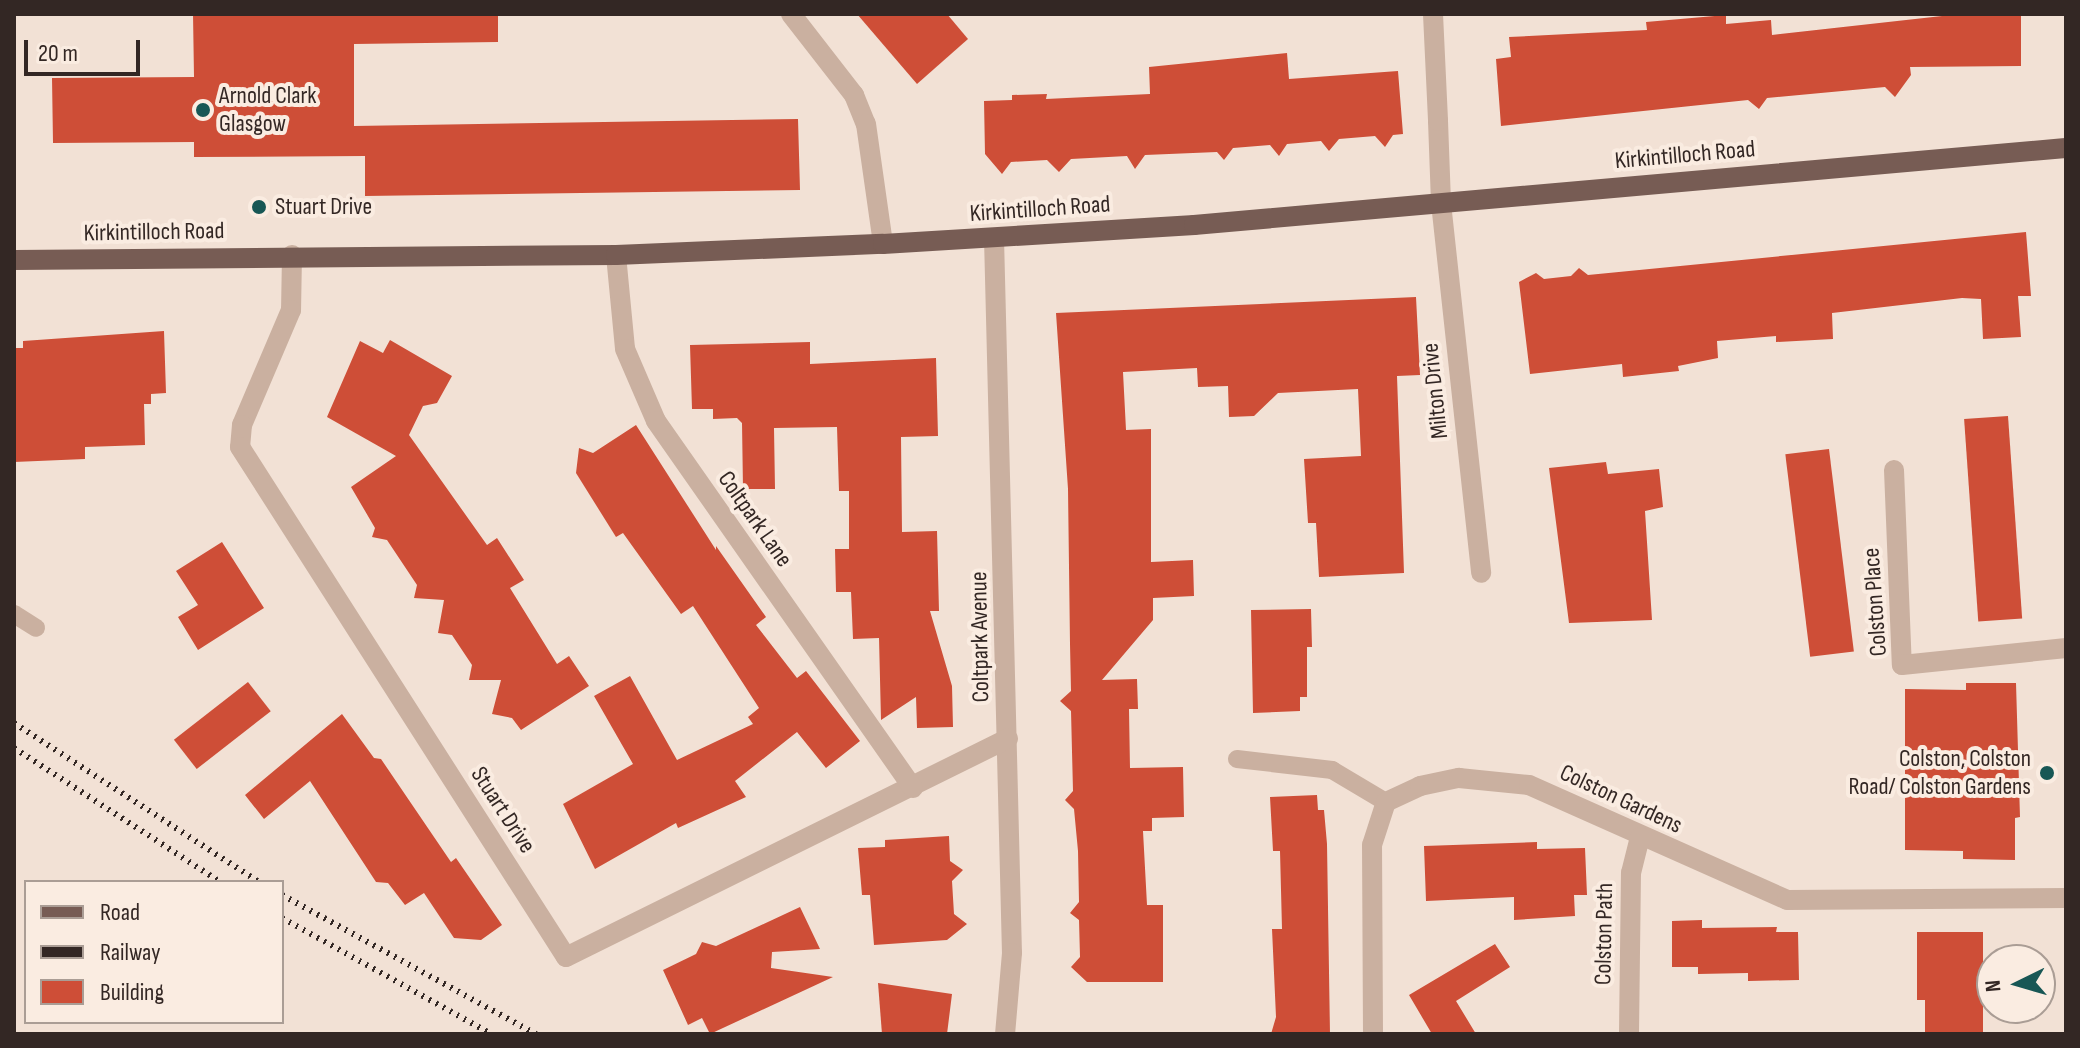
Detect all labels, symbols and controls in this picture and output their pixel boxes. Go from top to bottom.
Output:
scale bar [28,24,144,74]
text: 20 m [38,39,78,68]
place label: Arnold Clark Glasgow [219,82,317,138]
marker: Arnold Clark Glasgow [194,101,212,119]
street label: Kirkintilloch Road [1614,135,1756,175]
street label: Kirkintilloch Road [969,190,1111,228]
place label: Stuart Drive [275,193,372,221]
marker: Stuart Drive [250,198,268,216]
street label: Kirkintilloch Road [83,216,225,248]
street label: Milton Drive [1416,342,1454,440]
street label: Coltpark Lane [712,466,798,572]
street label: Colston Place [1857,547,1893,657]
street label: Coltpark Avenue [964,571,996,703]
place label: Colston, Colston Road/ Colston Gardens [1848,745,2031,801]
street label: Colston Gardens [1555,758,1687,840]
street label: Stuart Drive [464,761,542,859]
marker: Colston, Colston Road/ Colston Gardens [2038,764,2056,782]
legend [24,880,284,1024]
street label: Colston Path [1589,883,1619,985]
text: Road [100,898,140,927]
text: Railway [100,938,160,967]
north arrow [1976,944,2056,1024]
text: Building [100,978,164,1007]
text: N [1980,979,2008,993]

